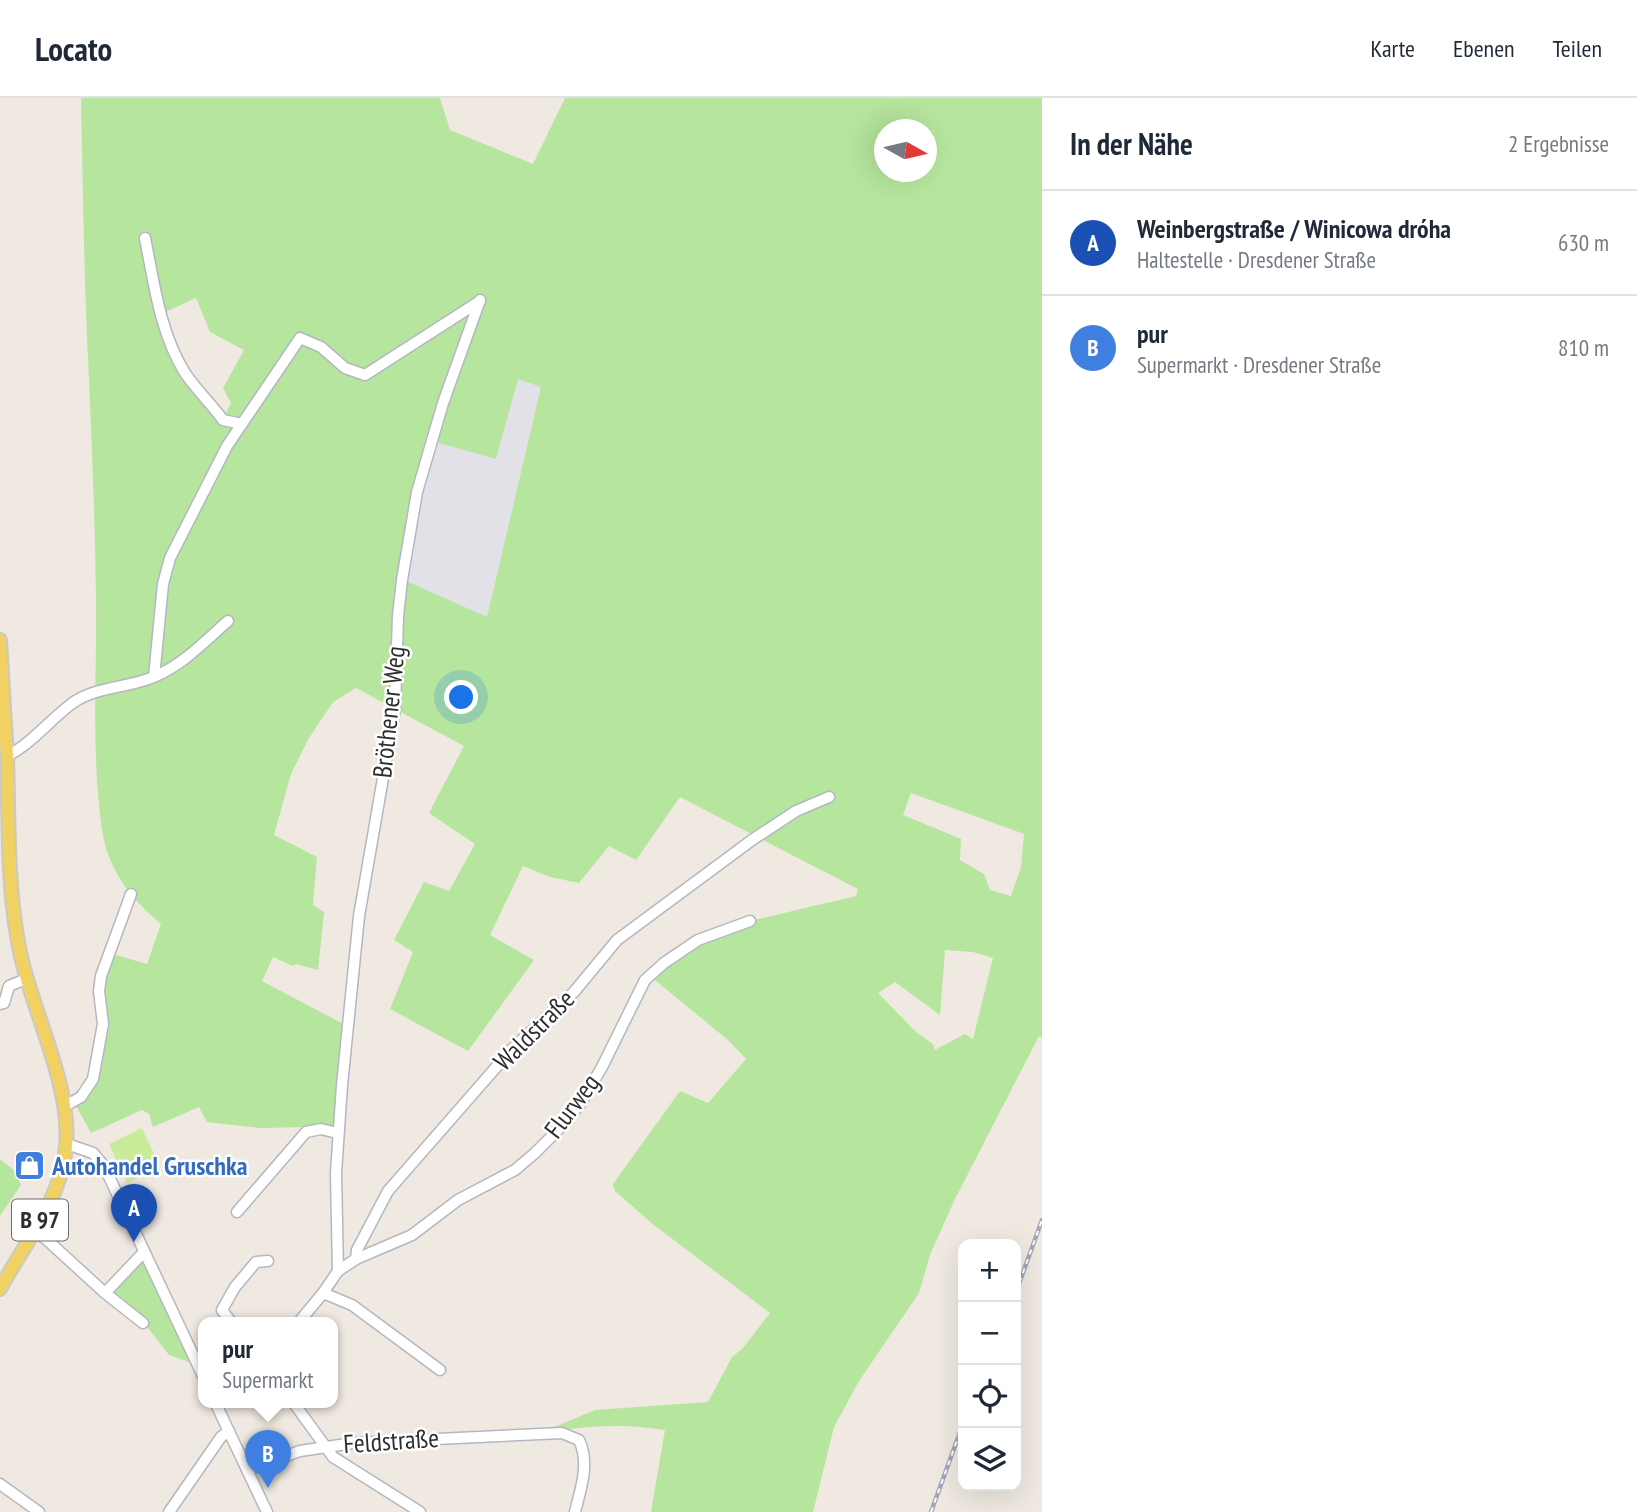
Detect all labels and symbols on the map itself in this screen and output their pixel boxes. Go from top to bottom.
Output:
north arrow [874,119,937,182]
street label: Bröthener Weg [365,644,412,780]
your location [444,680,478,714]
street label: Waldstraße [486,982,581,1077]
street label: Flurweg [537,1067,606,1144]
shop icon: Autohandel Gruschka [12,1149,46,1183]
place label: Autohandel Gruschka [51,1149,247,1182]
pin: A [111,1184,157,1242]
road number: B 97 [12,1200,68,1240]
street label: Feldstraße [342,1421,440,1460]
pin: B [245,1430,291,1488]

